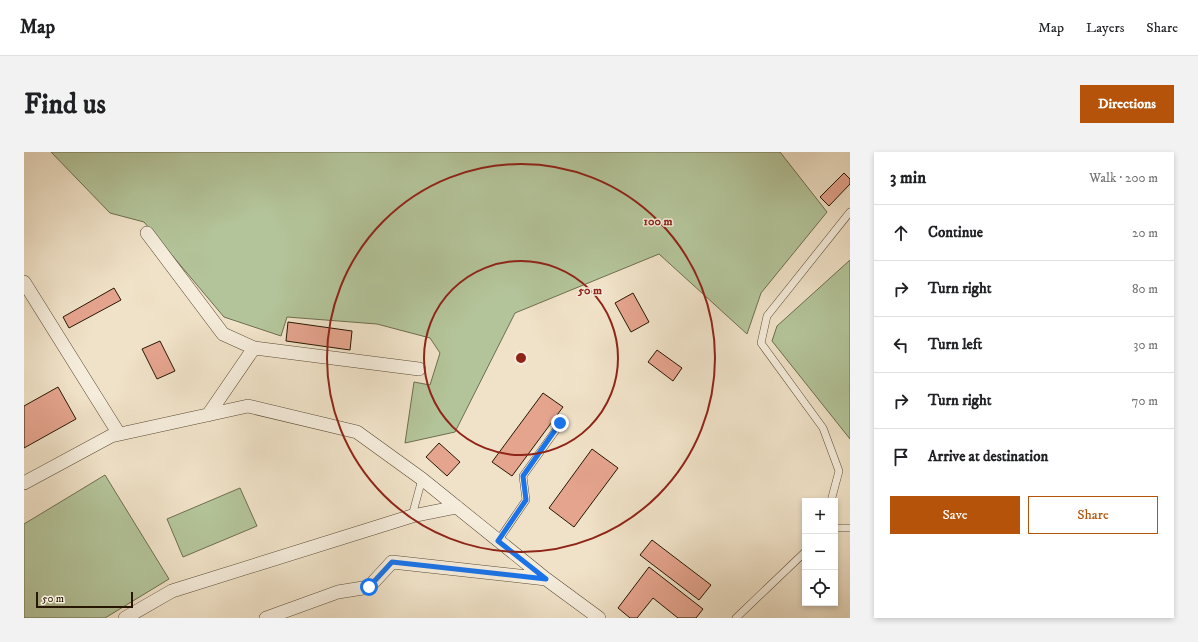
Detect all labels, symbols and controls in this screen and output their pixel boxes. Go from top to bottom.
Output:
text: Map [20,16,55,39]
text: Map [1038,19,1064,37]
text: Layers [1086,19,1124,37]
text: Share [1146,19,1178,37]
button: Directions [1080,85,1174,123]
text: Find us [24,87,106,122]
text: 3 min [890,167,926,189]
text: Walk · 200 m [1089,170,1158,186]
text: 100 m [644,214,672,229]
icon: ahead [890,222,912,244]
text: Continue [928,223,983,242]
text: 20 m [1132,225,1158,241]
icon: right [890,278,912,300]
text: Turn right [928,279,991,298]
text: 80 m [1132,281,1158,297]
text: 50 m [577,283,602,298]
icon: left [890,334,912,356]
text: Turn left [928,335,982,354]
text: 30 m [1134,337,1158,353]
centre of rings [514,351,528,365]
icon: right [890,390,912,412]
text: Turn right [928,391,991,410]
text: 70 m [1132,393,1158,409]
route end [551,414,569,432]
icon: arrive [890,446,912,468]
text: Arrive at destination [928,447,1048,466]
button: Save [890,496,1020,534]
button: Share [1028,496,1158,534]
map controls [802,498,838,606]
button: + [802,498,838,534]
button: − [802,534,838,570]
button: locate [802,570,838,606]
route start [360,578,378,596]
scale bar [36,590,133,609]
text: 50 m [42,592,64,606]

